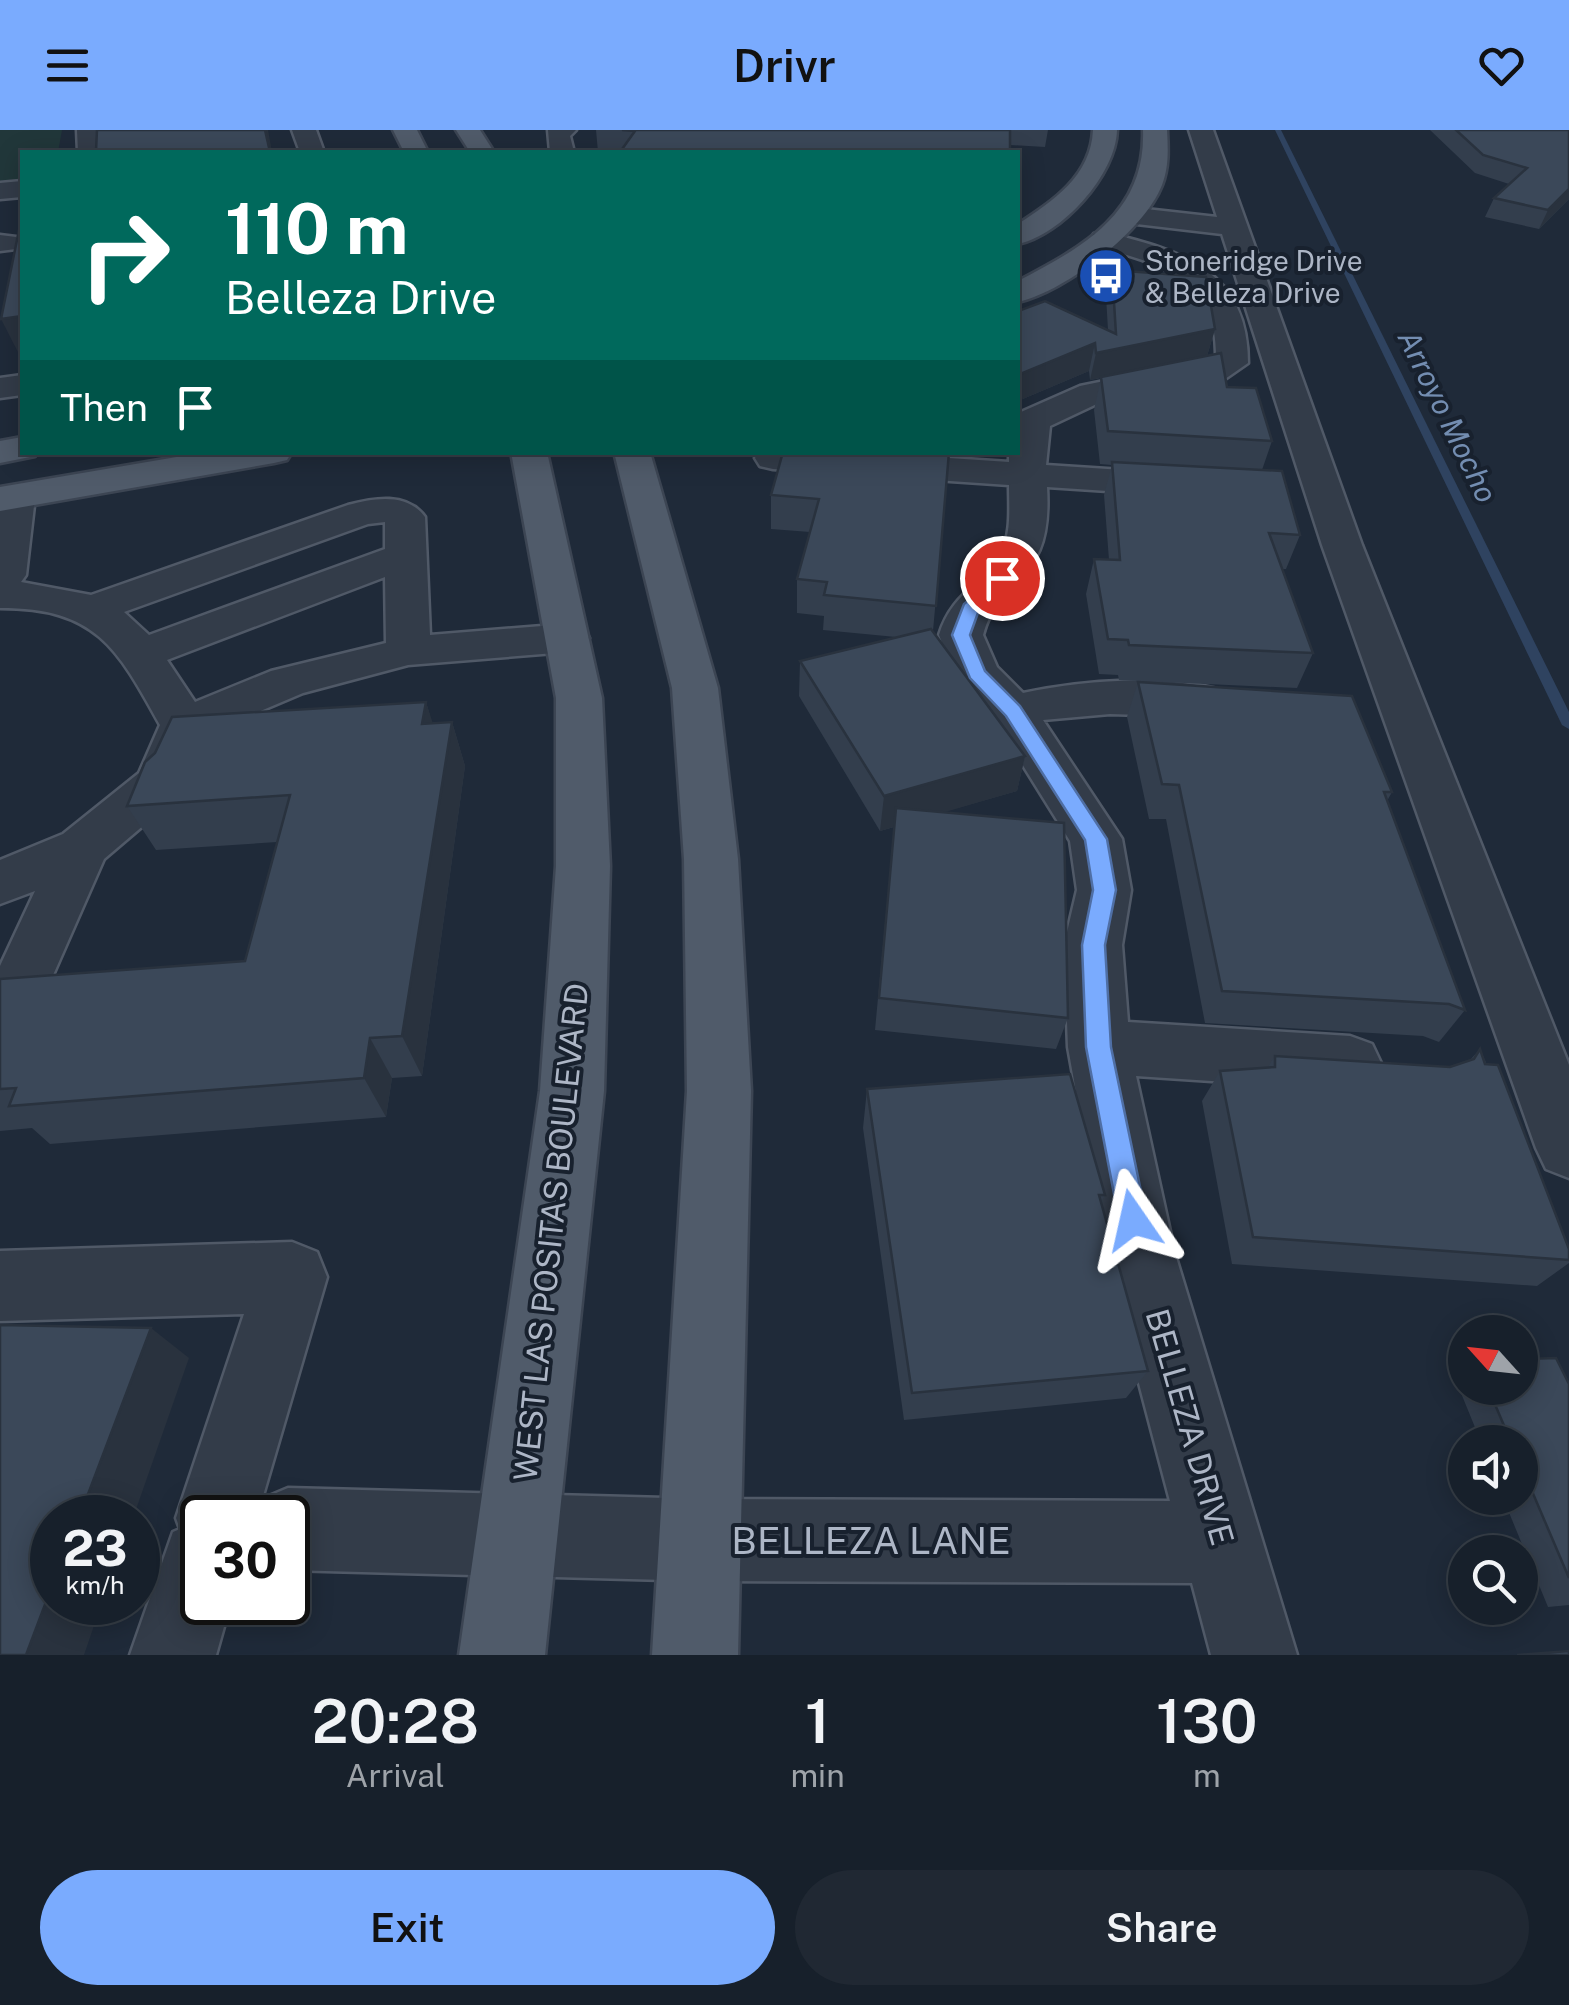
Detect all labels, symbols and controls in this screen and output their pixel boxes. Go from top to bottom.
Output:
icon: menu [40,38,95,93]
icon: heart [1474,38,1529,93]
text: Drivr [733,39,836,92]
text: 110 m [225,187,409,270]
icon: right [60,190,190,320]
place label: Stoneridge Drive & Belleza Drive [1145,244,1363,309]
bus stop icon: Stoneridge Drive & Belleza Drive [1076,246,1136,306]
text: Belleza Drive [225,271,497,324]
water label: Arroyo Mocho [1391,324,1505,508]
icon: arrive [168,380,223,435]
text: Then [60,385,148,430]
pin [960,536,1045,621]
icon: arrive [975,551,1030,606]
street label: WEST LAS POSITAS BOULEVARD [506,981,596,1483]
position arrow [1081,1168,1185,1272]
street label: BELLEZA DRIVE [1139,1305,1241,1549]
north arrow [1448,1315,1538,1405]
map controls [1448,1315,1538,1625]
button: sound [1448,1425,1538,1515]
speed limit sign: 30 [180,1495,310,1625]
text: 23 [62,1518,128,1577]
street label: BELLEZA LANE [731,1518,1011,1563]
button: search [1448,1535,1538,1625]
text: km/h [66,1570,124,1600]
text: 20:28 [311,1686,479,1757]
text: 1 [805,1686,830,1757]
text: 130 [1156,1686,1258,1757]
text: Arrival [346,1757,445,1794]
text: min [790,1757,845,1794]
text: m [1193,1757,1221,1794]
button: Exit [40,1870,775,1985]
button: Share [795,1870,1529,1985]

